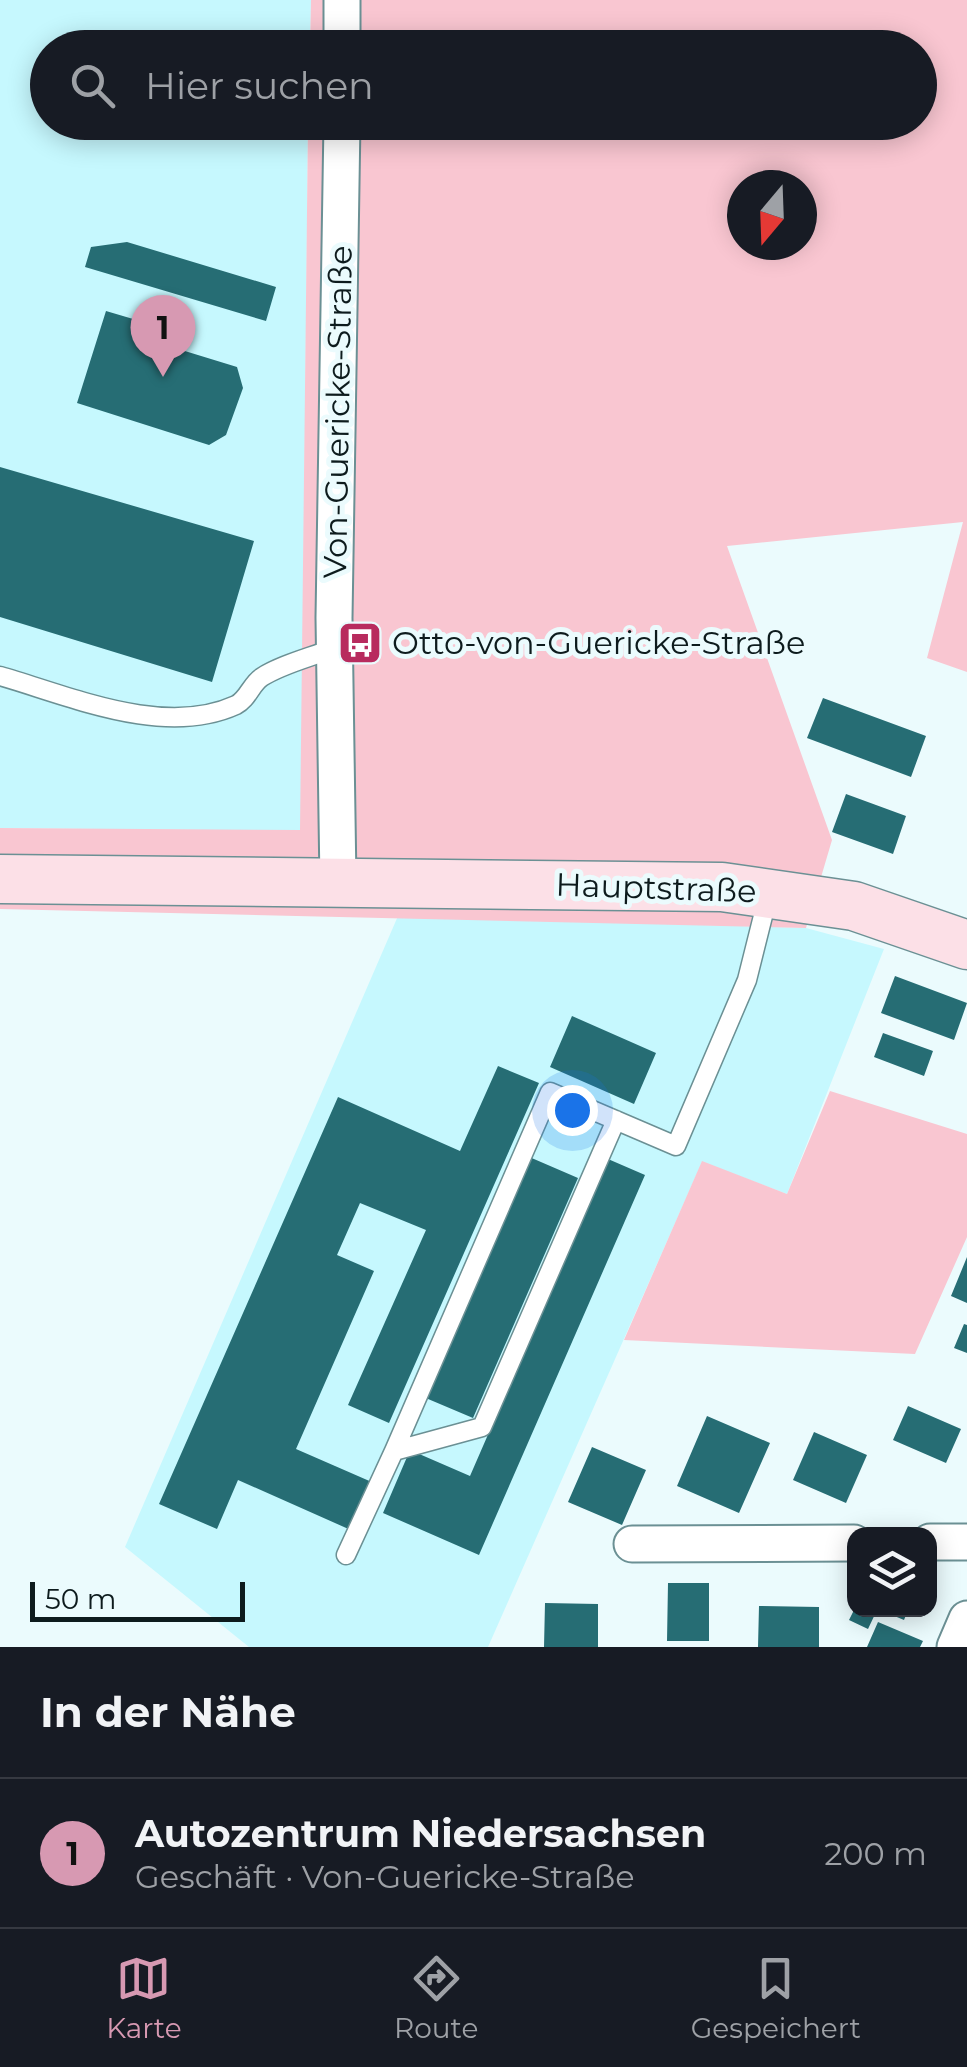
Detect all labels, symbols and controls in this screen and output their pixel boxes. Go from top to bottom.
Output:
search box [30,30,937,140]
icon: search [65,58,120,113]
text: Hier suchen [145,62,374,109]
north arrow [727,170,817,260]
street label: Von-Guericke-Straße [315,245,360,579]
pin: 1 [130,294,196,377]
bus stop icon: Otto-von-Guericke-Straße [337,620,383,666]
place label: Otto-von-Guericke-Straße [392,623,805,662]
street label: Hauptstraße [555,865,757,910]
your location [547,1085,598,1136]
map controls [847,1527,937,1617]
button: layers [847,1527,937,1617]
scale bar [30,1577,245,1622]
text: 50 m [45,1582,116,1616]
text: In der Nähe [40,1686,296,1738]
text: Autozentrum Niedersachsen [135,1810,706,1857]
text: 1 [66,1834,79,1873]
text: 200 m [824,1834,927,1873]
text: Geschäft · Von-Guericke-Straße [135,1857,634,1896]
tab: Karte [106,1951,182,2045]
tab: Route [394,1951,478,2045]
tab: Gespeichert [691,1951,861,2045]

